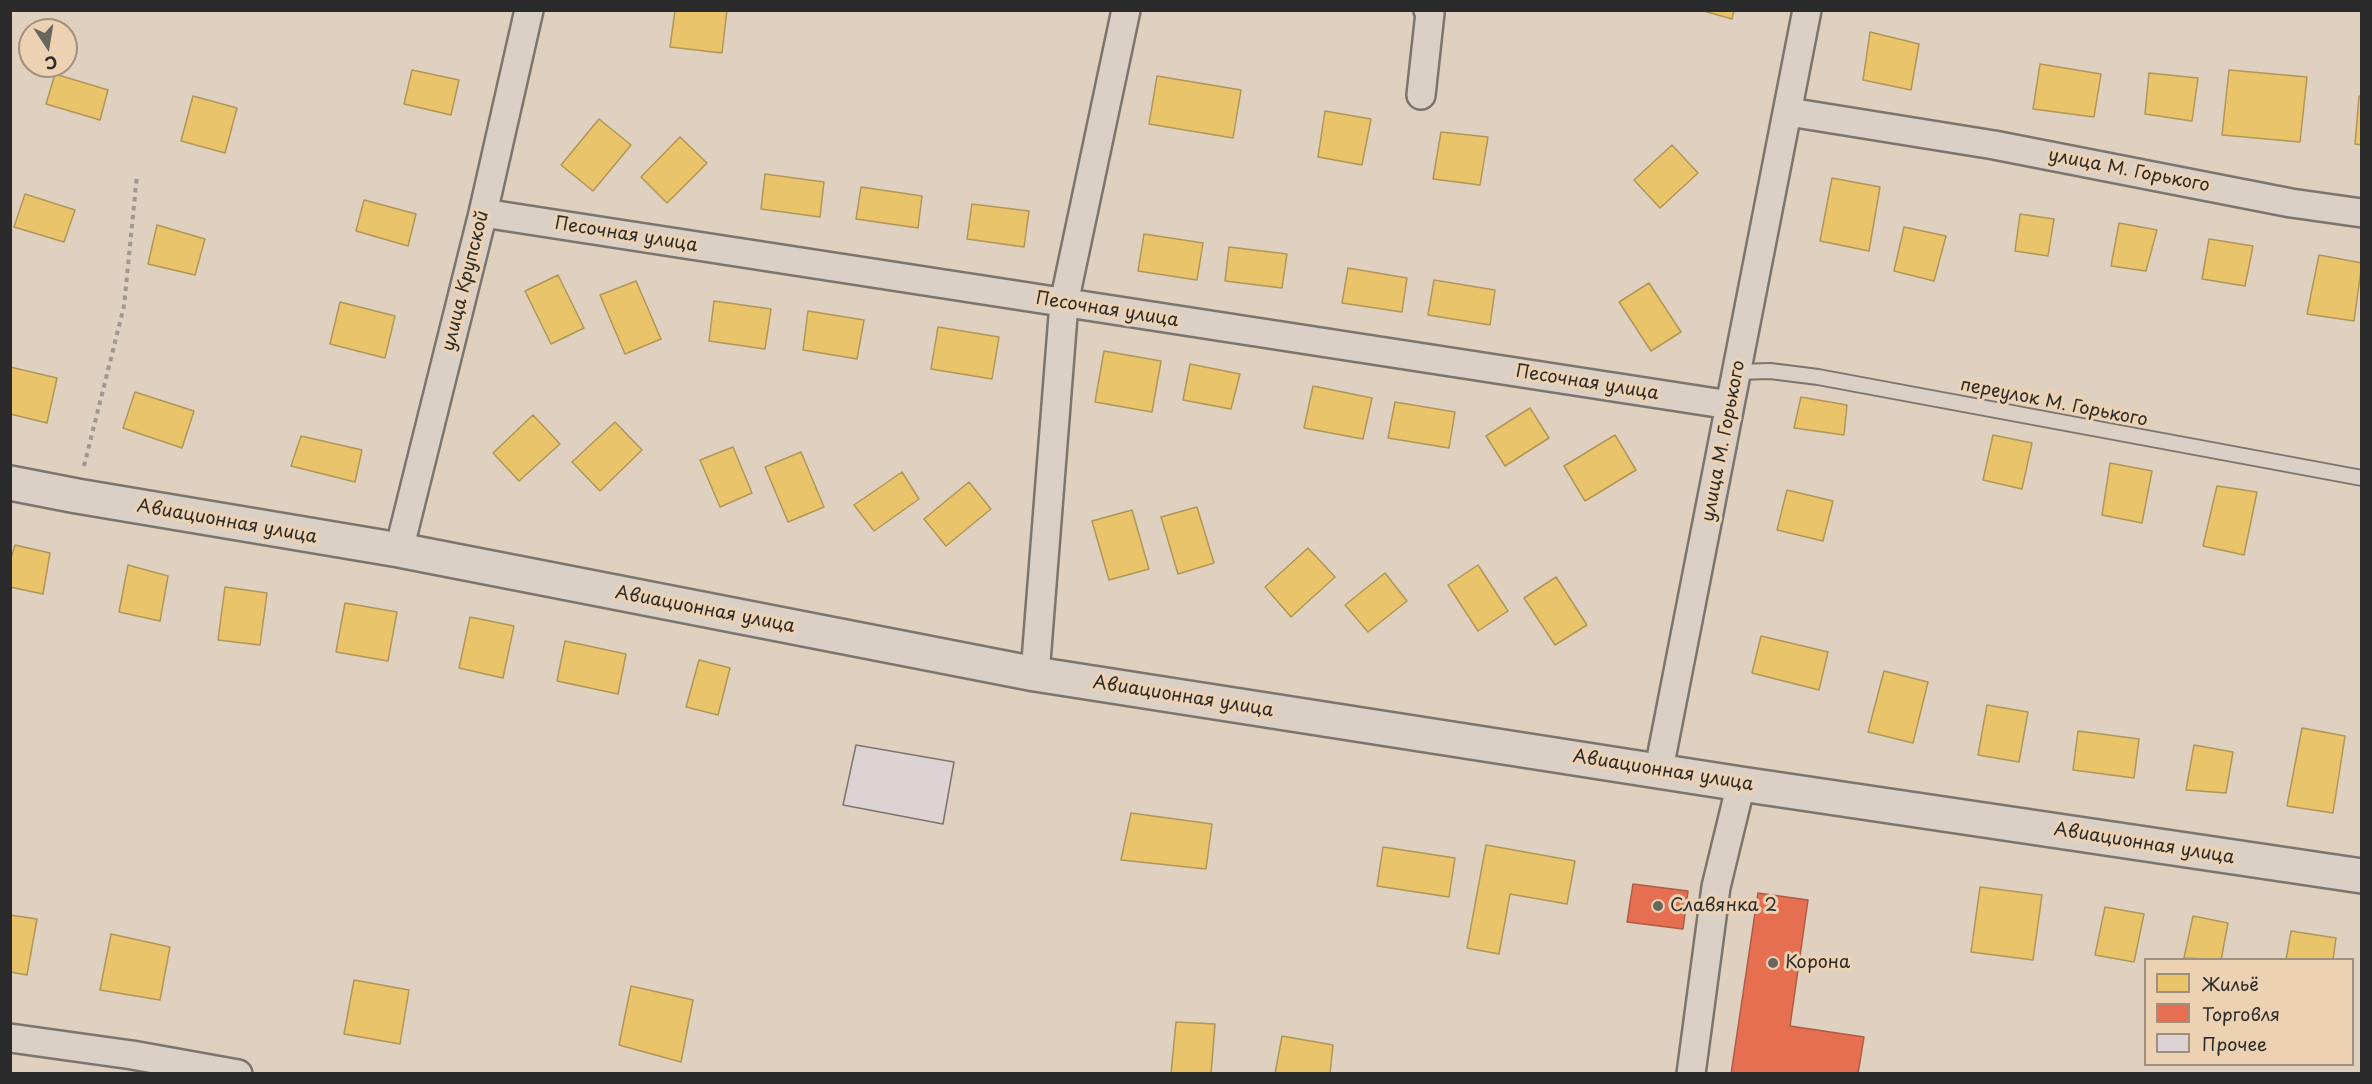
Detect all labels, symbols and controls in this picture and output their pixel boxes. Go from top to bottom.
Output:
north arrow [18,18,78,78]
text: С [43,51,60,77]
street label: улица М. Горького [2046,145,2212,197]
street label: улица Крупской [438,208,494,354]
street label: Песочная улица [553,213,699,257]
street label: Песочная улица [1034,288,1180,332]
street label: улица М. Горького [1698,358,1750,524]
street label: Песочная улица [1514,361,1660,405]
street label: переулок М. Горького [1958,374,2150,432]
street label: Авиационная улица [135,496,319,548]
street label: Авиационная улица [613,582,797,638]
street label: Авиационная улица [1091,672,1275,722]
street label: Авиационная улица [1571,746,1755,796]
street label: Авиационная улица [2052,819,2236,869]
place label: Славянка 2 [1670,895,1777,917]
marker: Славянка 2 [1651,899,1665,913]
place label: Корона [1785,952,1850,974]
marker: Корона [1766,956,1780,970]
legend [2144,958,2354,1066]
text: Жильё [2202,970,2259,997]
text: Торговля [2202,1000,2280,1027]
text: Прочее [2202,1030,2267,1057]

